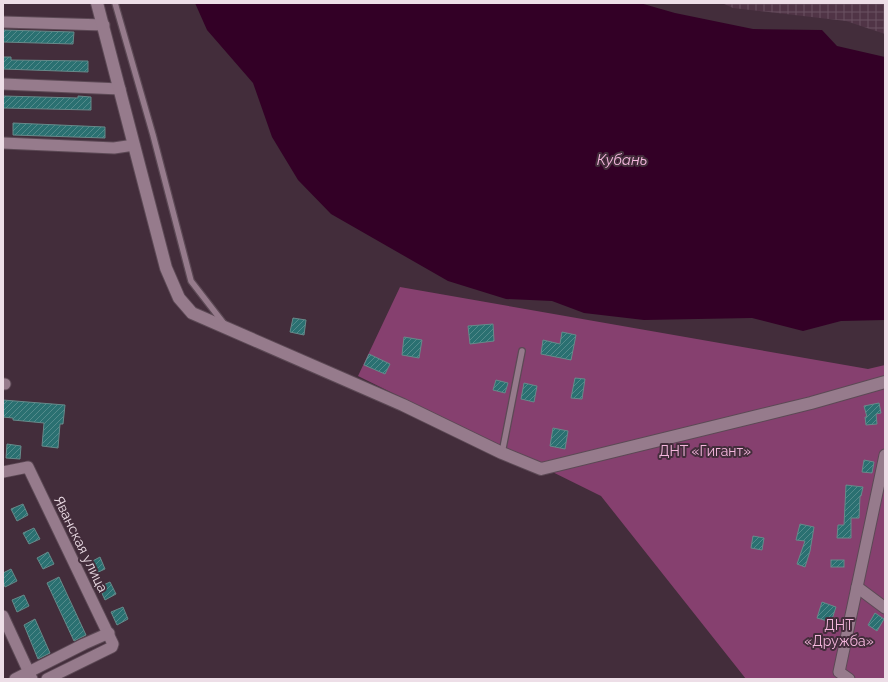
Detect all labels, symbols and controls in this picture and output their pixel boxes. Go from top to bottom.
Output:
water label: Кубань [597,151,647,169]
park label: ДНТ «Гигант» [659,443,751,459]
street label: Яванская улица [51,493,111,595]
park label: ДНТ «Дружба» [804,617,874,649]

